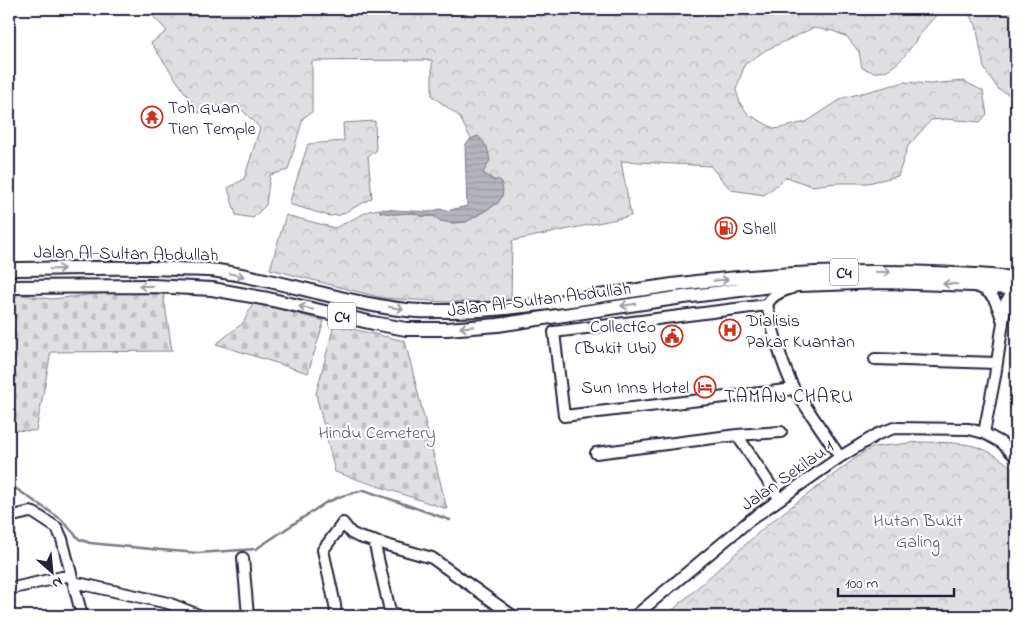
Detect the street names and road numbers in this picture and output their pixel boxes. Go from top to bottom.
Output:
street label: Jalan Al-Sultan Abdullah [33,240,219,270]
road number: C4 [830,258,858,286]
street label: Jalan Al-Sultan Abdullah [446,277,632,325]
road number: C4 [328,302,356,330]
street label: Jalan Sekilau 1 [736,435,840,518]

